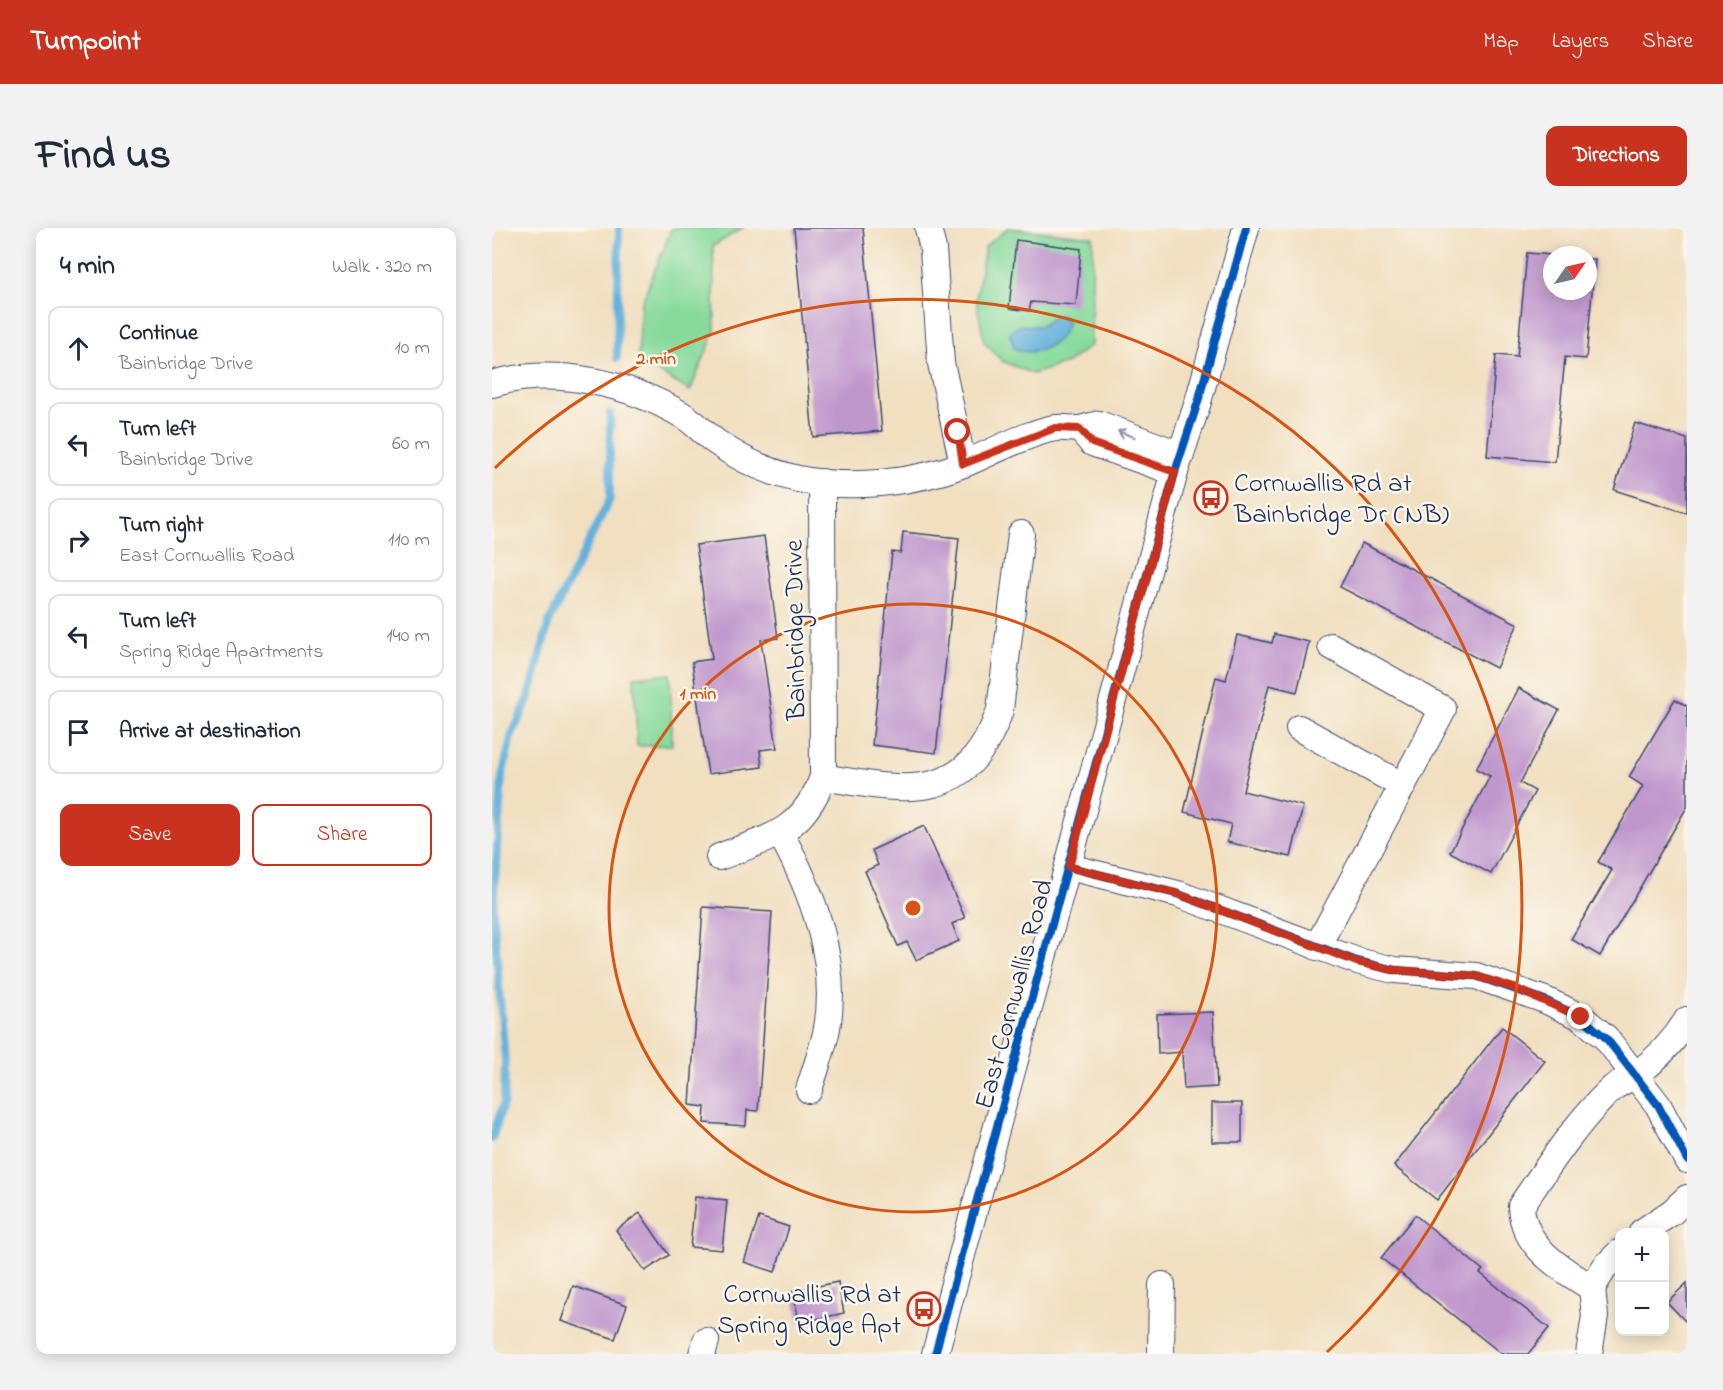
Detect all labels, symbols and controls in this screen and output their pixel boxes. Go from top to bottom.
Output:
text: Turnpoint [30,22,141,63]
text: Map [1483,27,1519,57]
text: Layers [1552,27,1609,57]
text: Share [1642,27,1693,57]
text: Find us [36,126,171,187]
button: Directions [1546,126,1687,186]
north arrow [1543,246,1597,300]
text: 4 min [60,248,115,286]
text: Walk · 320 m [332,253,432,282]
text: Continue [119,318,198,350]
icon: ahead [62,332,95,365]
text: 10 m [394,334,430,363]
text: 2 min [635,347,676,373]
text: Bainbridge Drive [119,350,253,379]
text: Turn left [119,414,196,446]
route start [944,418,970,444]
icon: left [62,428,95,461]
one-way arrow [1117,428,1136,439]
text: 60 m [392,430,430,459]
text: Bainbridge Drive [119,446,253,475]
place label: Cornwallis Rd at Bainbridge Dr (NB) [1233,465,1449,535]
bus stop icon: Cornwallis Rd at Bainbridge Dr (NB) [1193,480,1229,516]
text: Turn right [119,510,204,542]
icon: right [62,524,95,557]
text: 110 m [388,526,430,555]
street label: Bainbridge Drive [775,538,818,722]
text: East Cornwallis Road [119,542,294,571]
text: Turn left [119,606,196,638]
icon: left [62,620,95,653]
text: 140 m [386,622,430,651]
text: Spring Ridge Apartments [119,638,323,667]
text: 1 min [680,682,716,708]
icon: arrive [62,716,95,749]
text: Arrive at destination [119,716,301,748]
button: Save [60,804,240,866]
button: Share [252,804,432,866]
street label: East Cornwallis Road [966,875,1065,1114]
centre of rings [903,898,923,918]
route end [1567,1003,1593,1029]
map controls [1615,1228,1669,1336]
button: + [1615,1228,1669,1282]
place label: Cornwallis Rd at Spring Ridge Apt [717,1276,901,1346]
button: − [1615,1282,1669,1336]
bus stop icon: Cornwallis Rd at Spring Ridge Apt [906,1291,942,1327]

